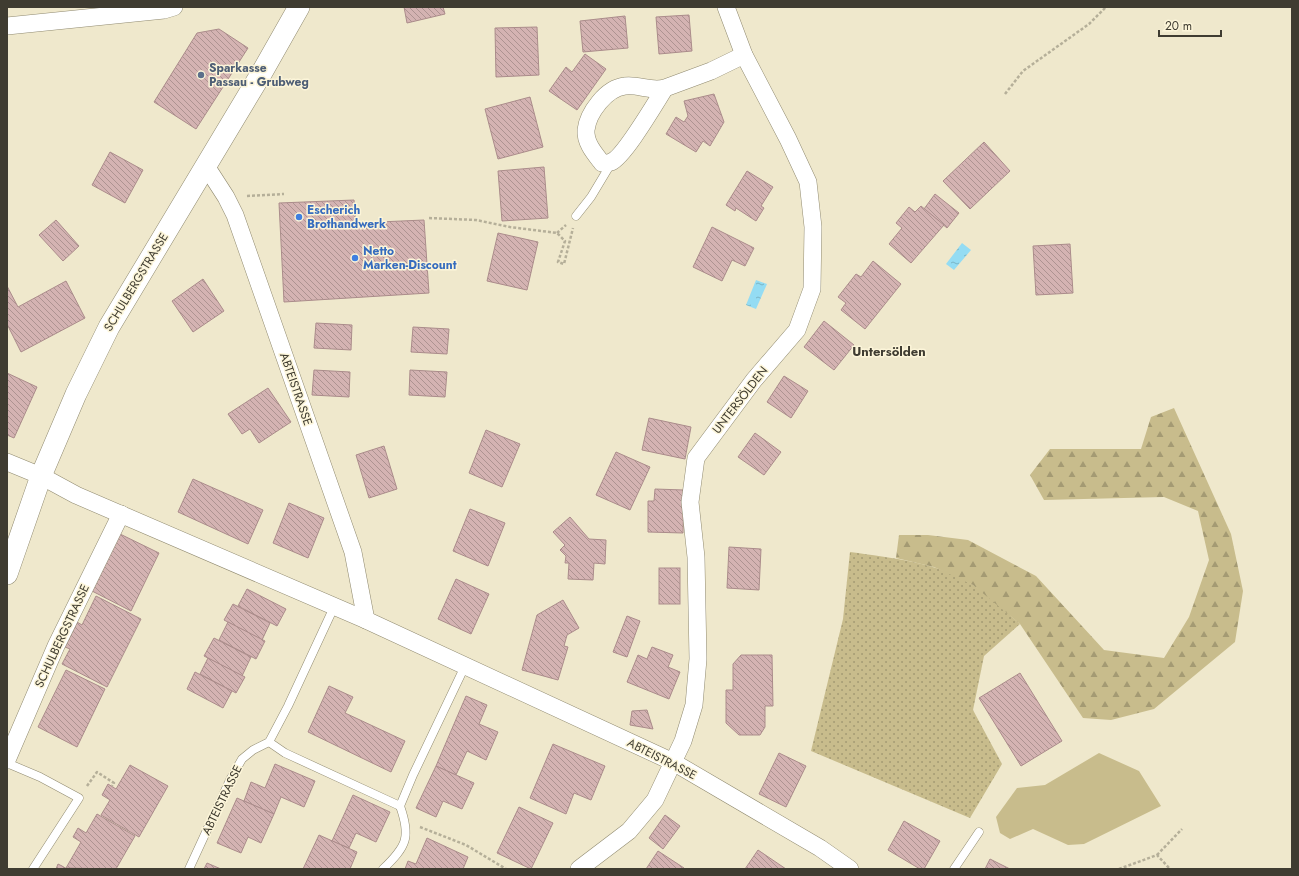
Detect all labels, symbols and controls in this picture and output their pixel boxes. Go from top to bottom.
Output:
scale bar [1159,12,1221,38]
text: 20 m [1165,17,1192,35]
place label: Sparkasse Passau - Grubweg [209,59,309,91]
marker: Sparkasse Passau - Grubweg [196,70,206,80]
place label: Escherich Brothandwerk [307,201,386,233]
marker: Escherich Brothandwerk [294,212,304,222]
street label: SCHULBERGSTRASSE [99,229,173,335]
place label: Netto Marken-Discount [363,242,457,274]
marker: Netto Marken-Discount [350,253,360,263]
district label: Untersölden [852,342,926,361]
street label: ABTEISTRASSE [275,350,317,428]
street label: UNTERSÖLDEN [708,362,772,438]
street label: SCHULBERGSTRASSE [30,581,94,691]
street label: ABTEISTRASSE [624,734,700,784]
street label: ABTEISTRASSE [197,762,247,838]

